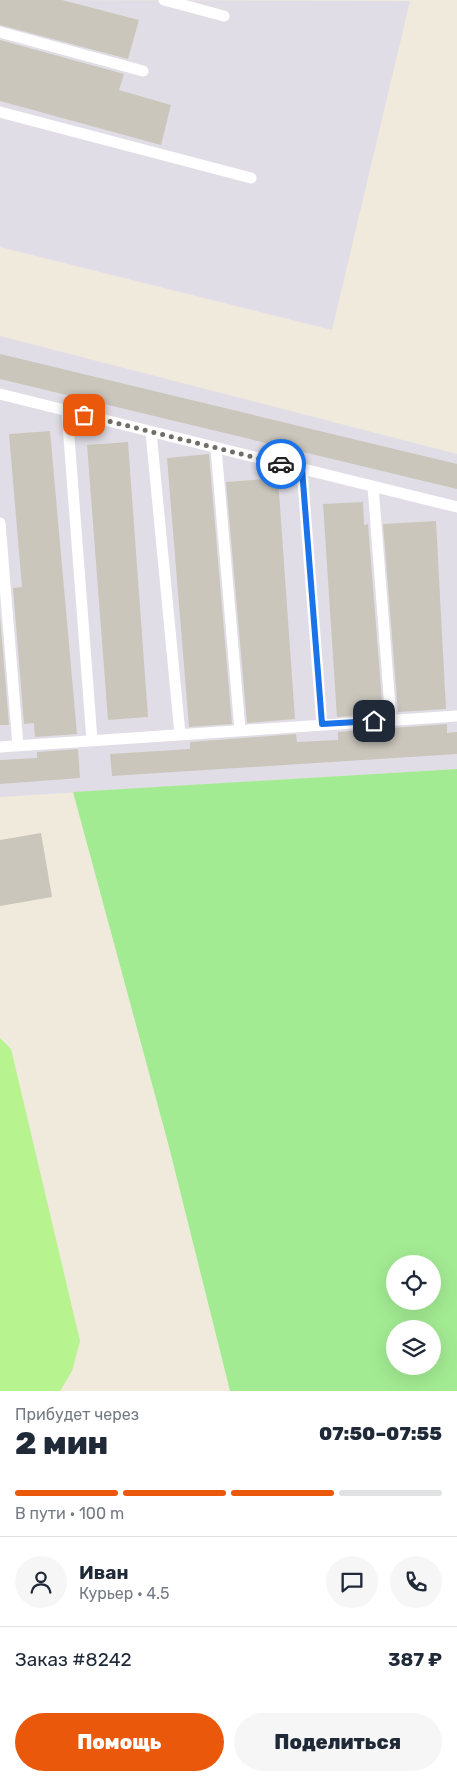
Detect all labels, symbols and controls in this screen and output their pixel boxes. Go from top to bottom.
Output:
pin [63,394,105,436]
icon: bag [70,401,98,429]
courier [256,439,306,489]
icon: car [267,450,295,478]
pin [353,700,395,742]
icon: home [360,707,388,735]
map controls [386,1255,441,1375]
button: locate [386,1255,441,1310]
button: layers [386,1320,441,1375]
text: Прибудет через [15,1405,139,1424]
text: 07:50–07:55 [319,1422,442,1445]
text: 2 мин [15,1424,108,1462]
text: В пути · 100 m [15,1504,124,1523]
button: person [15,1556,67,1608]
button: chat [326,1556,378,1608]
button: phone [390,1556,442,1608]
text: Иван [79,1561,129,1584]
text: Курьер · 4.5 [79,1584,170,1603]
text: Заказ #8242 [15,1648,132,1671]
text: 387 ₽ [388,1648,442,1671]
button: Помощь [15,1713,224,1771]
button: Поделиться [234,1713,442,1771]

